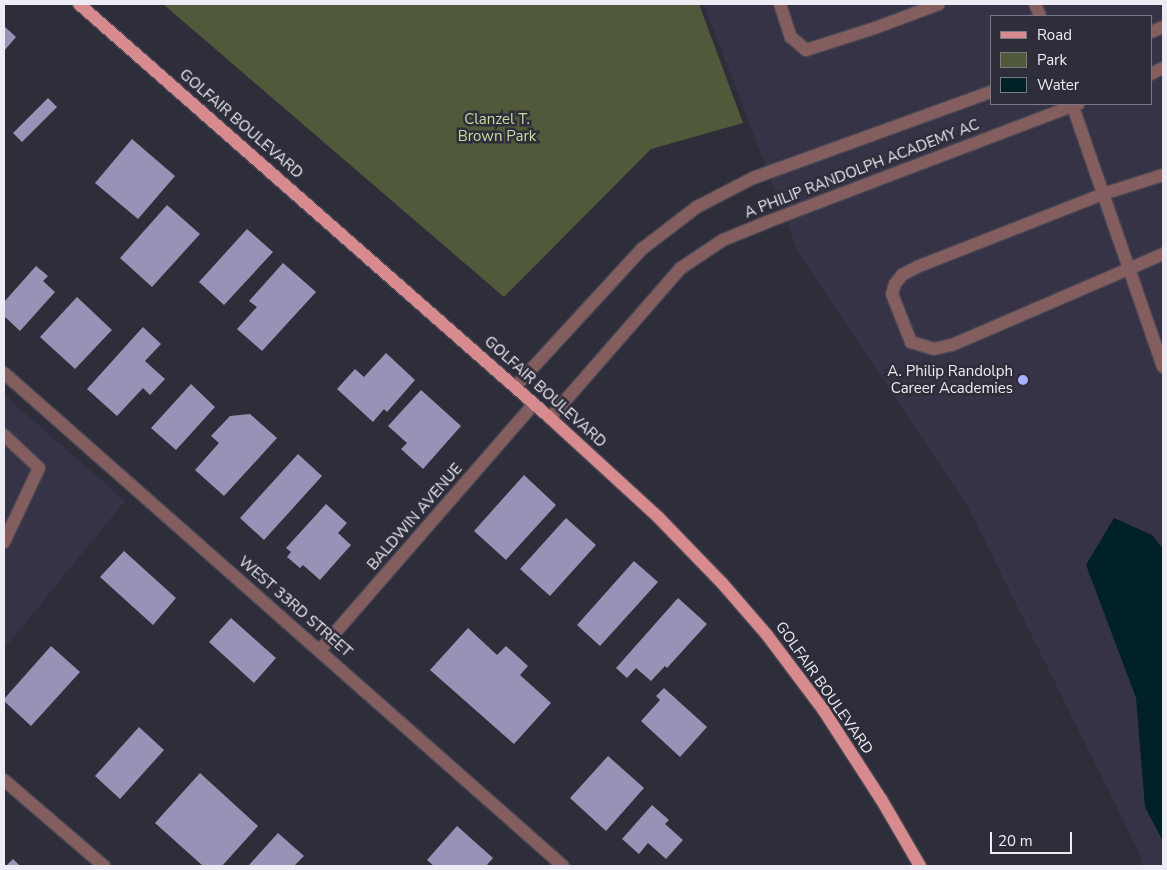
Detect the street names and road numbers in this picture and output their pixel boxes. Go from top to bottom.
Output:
street label: GOLFAIR BOULEVARD [176,66,306,182]
street label: A PHILIP RANDOLPH ACADEMY AC [742,116,982,222]
street label: GOLFAIR BOULEVARD [480,333,610,451]
street label: BALDWIN AVENUE [364,460,466,574]
street label: WEST 33RD STREET [235,553,355,661]
street label: GOLFAIR BOULEVARD [771,618,877,758]

